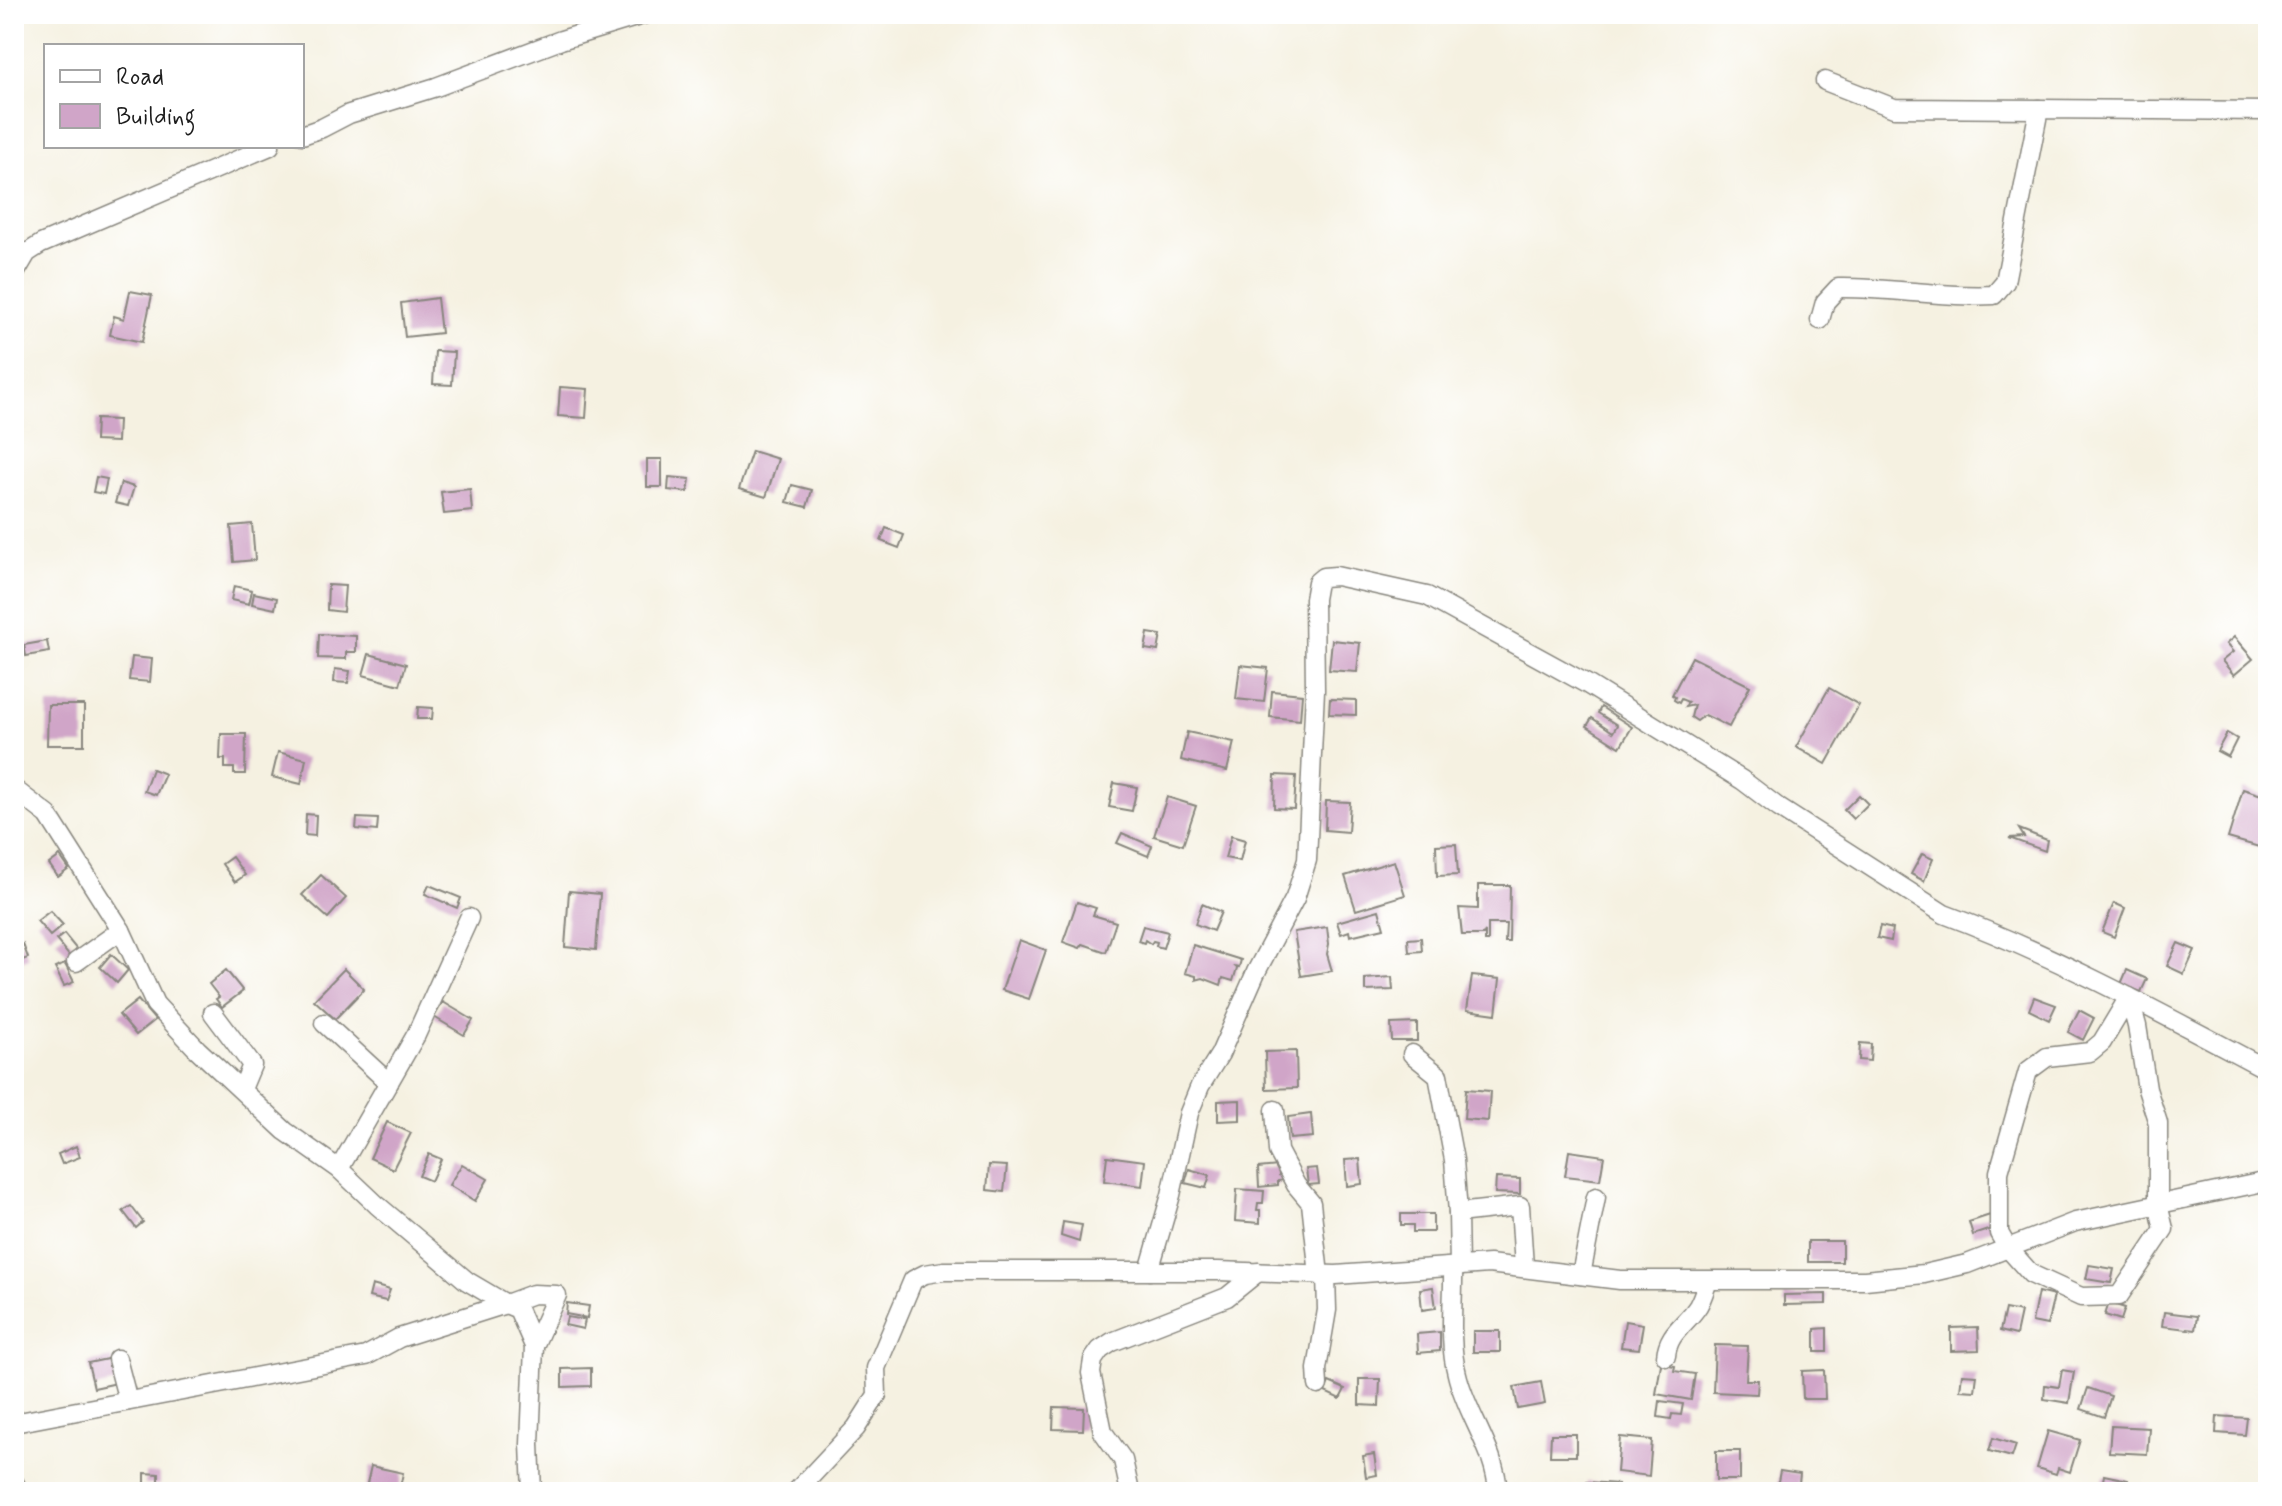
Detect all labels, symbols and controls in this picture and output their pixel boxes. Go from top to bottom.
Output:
legend [44,44,304,148]
text: Road [116,62,164,93]
text: Building [116,102,196,136]

